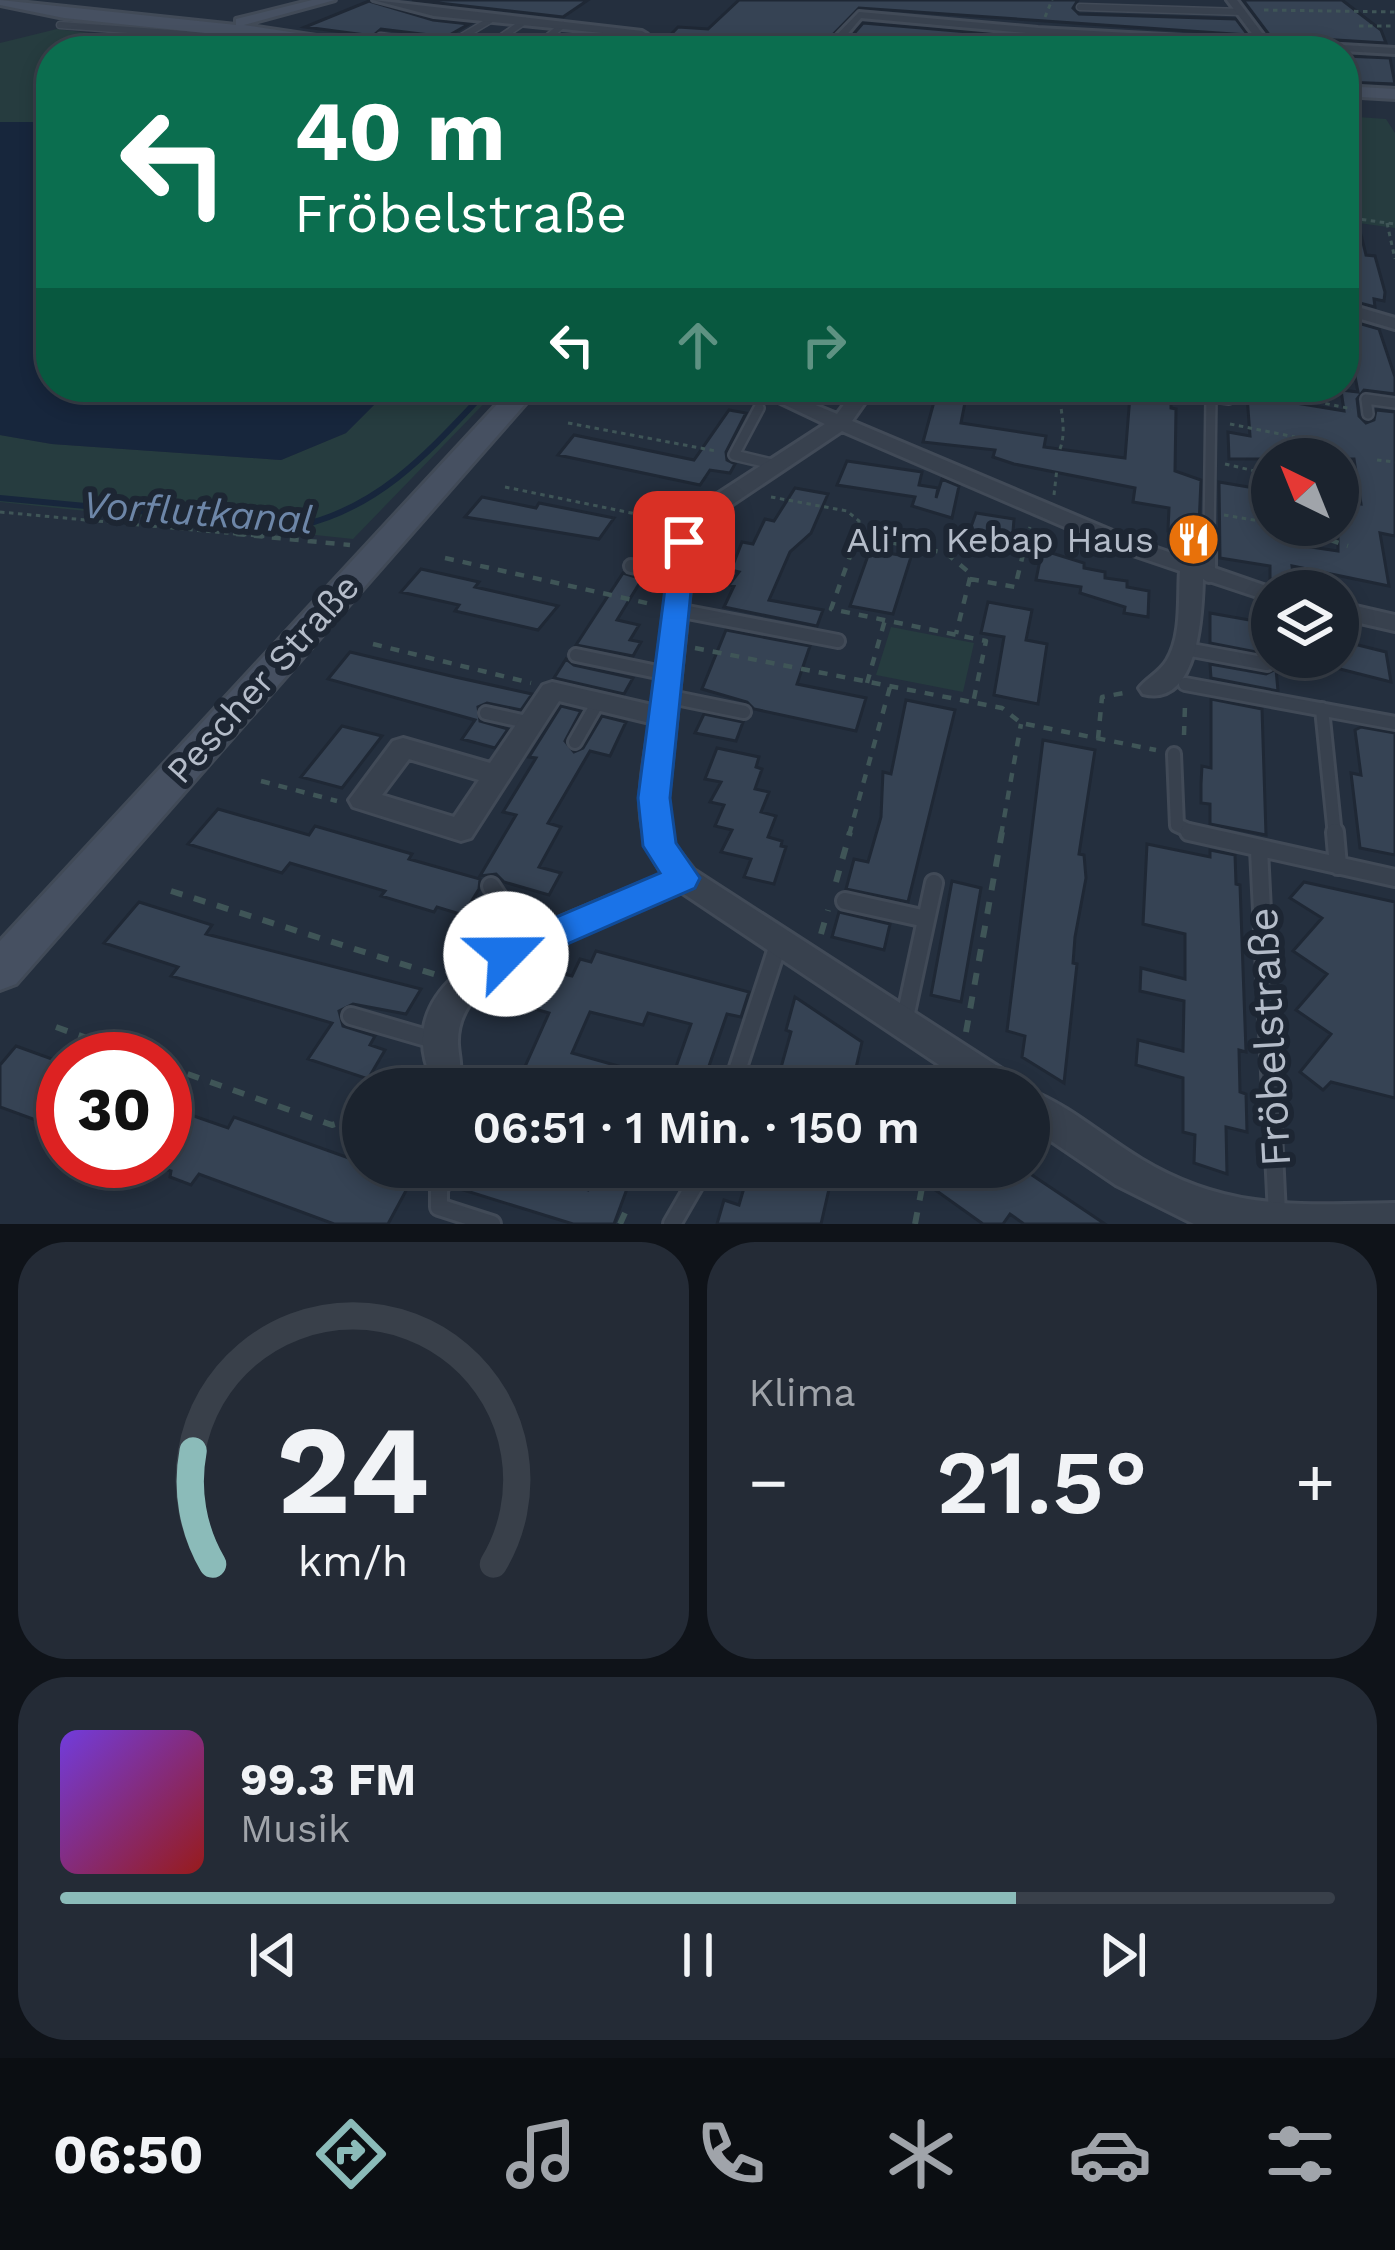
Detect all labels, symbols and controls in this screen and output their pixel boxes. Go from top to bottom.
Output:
text: 40 m [294,82,505,180]
icon: left [96,84,252,240]
text: Fröbelstraße [294,182,627,245]
icon: left [539,312,605,378]
icon: ahead [665,312,731,378]
icon: right [791,312,857,378]
north arrow [1251,438,1359,546]
map controls [1251,438,1359,678]
water label: Vorflutkanal [81,482,315,542]
pin [633,491,735,593]
icon: arrive [651,509,717,575]
restaurant icon: Ali'm Kebap Haus [1165,512,1221,568]
place label: Ali'm Kebap Haus [846,519,1154,561]
street label: Pescher Straße [158,566,368,792]
button: layers [1251,570,1359,678]
position arrow [443,891,569,1017]
street label: Fröbelstraße [1238,906,1300,1168]
speed limit sign: 30 [36,1032,192,1188]
text: 06:51 · 1 Min. · 150 m [472,1101,920,1154]
text: Klima [749,1370,856,1415]
text: 24 [276,1397,430,1543]
text: 21.5° [936,1429,1148,1535]
text: − [749,1444,788,1521]
text: + [1295,1444,1335,1521]
text: km/h [298,1535,408,1585]
text: 99.3 FM [240,1753,416,1806]
text: Musik [240,1806,350,1851]
icon: previous [240,1922,306,1988]
icon: pause [665,1922,731,1988]
icon: next [1090,1922,1156,1988]
icon: directions [309,2112,393,2196]
icon: music [499,2112,583,2196]
icon: phone [689,2112,773,2196]
icon: climate [879,2112,963,2196]
icon: car [1068,2112,1152,2196]
icon: filters [1258,2112,1342,2196]
text: 06:50 [53,2123,203,2186]

